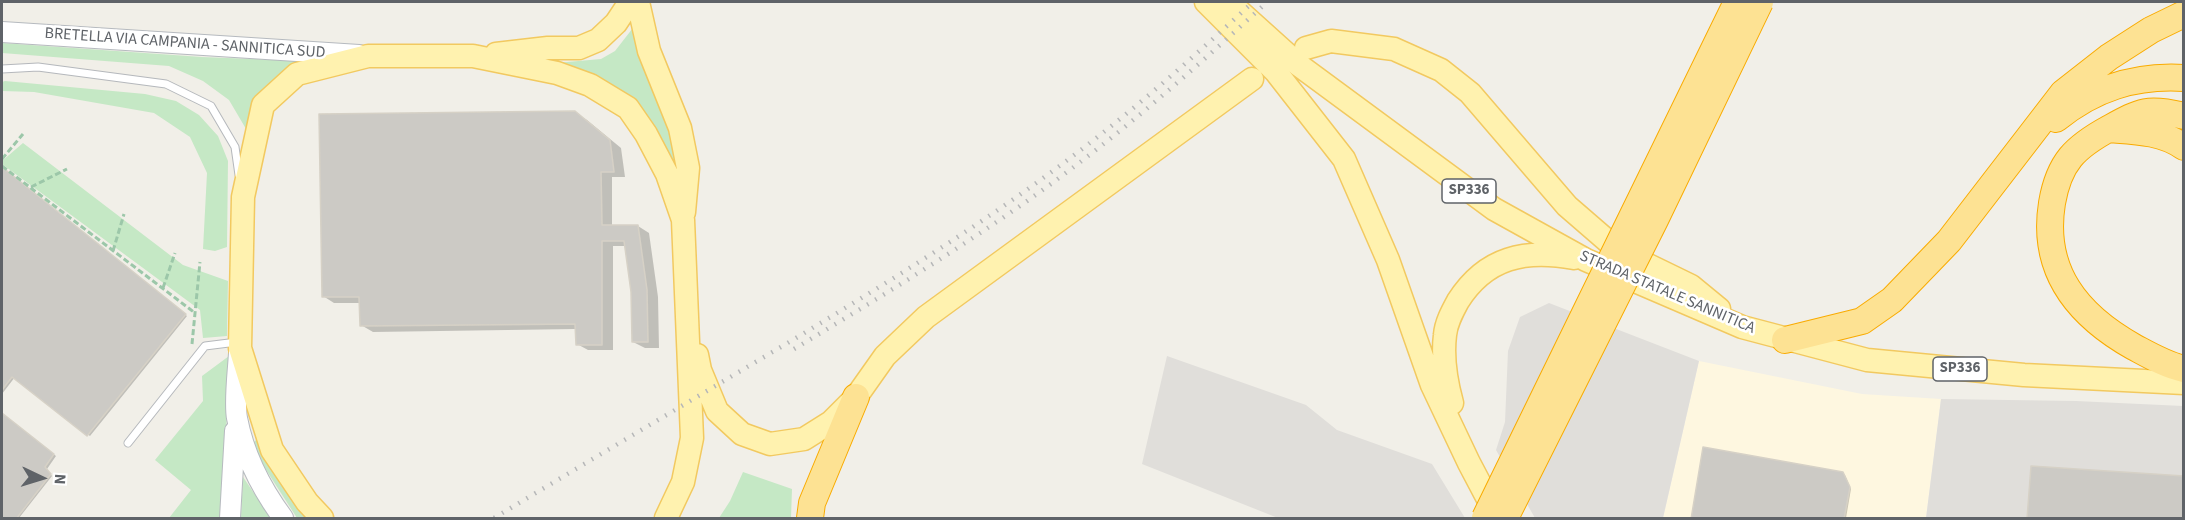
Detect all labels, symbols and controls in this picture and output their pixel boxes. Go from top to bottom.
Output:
street label: BRETELLA VIA CAMPANIA - SANNITICA SUD [44,25,326,63]
road number: SP336 [1442,179,1496,203]
street label: STRADA STATALE SANNITICA [1576,247,1758,339]
road number: SP336 [1933,357,1987,381]
north arrow [12,448,72,508]
text: N [49,473,71,485]

